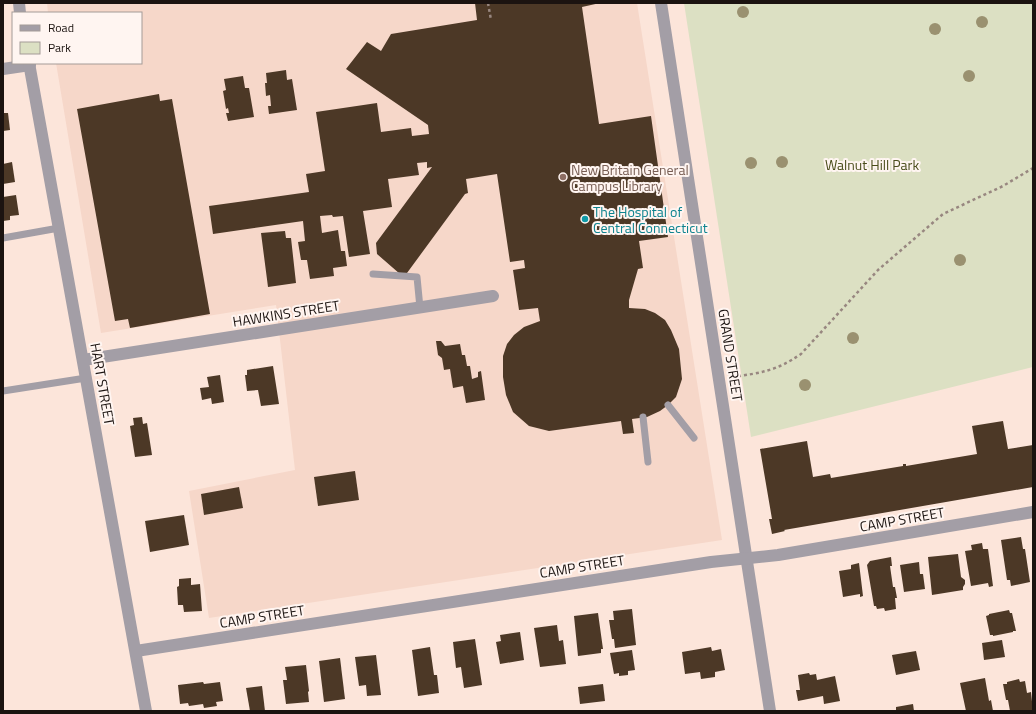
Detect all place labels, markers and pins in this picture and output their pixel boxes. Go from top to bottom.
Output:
place label: New Britain General Campus Library [571,159,689,196]
marker: New Britain General Campus Library [558,172,568,182]
place label: The Hospital of Central Connecticut [593,201,708,238]
marker: The Hospital of Central Connecticut [580,214,590,224]

